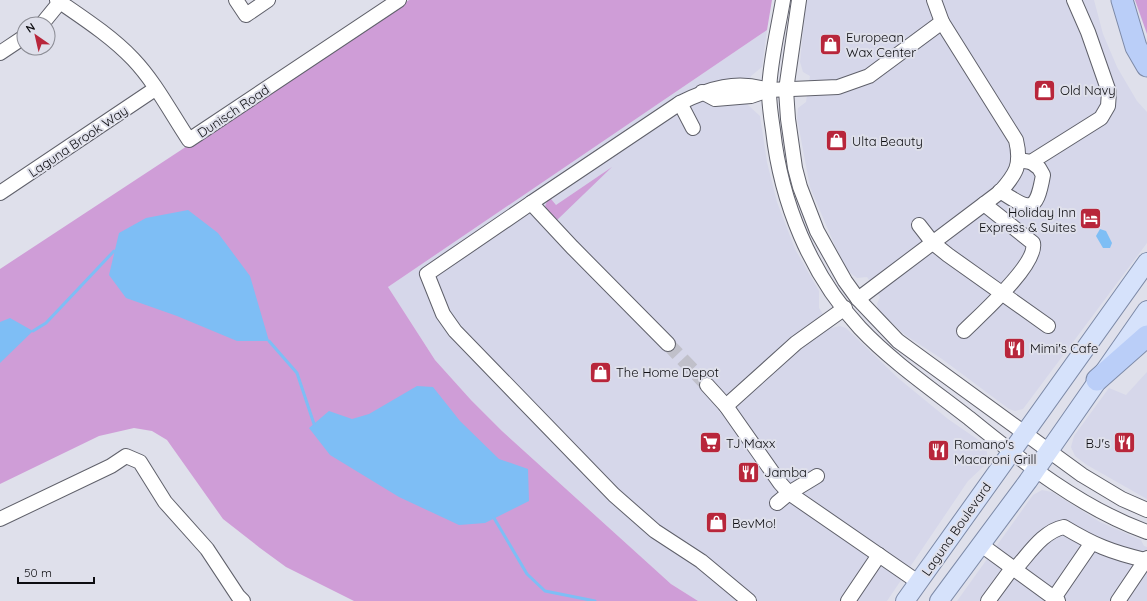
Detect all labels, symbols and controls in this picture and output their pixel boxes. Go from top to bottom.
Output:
north arrow [16,16,56,56]
text: N [23,20,38,36]
place label: European Wax Center [846,29,916,60]
shop icon: European Wax Center [817,31,843,57]
shop icon: Old Navy [1032,77,1058,103]
street label: Dunisch Road [194,81,272,141]
place label: Old Navy [1060,82,1116,98]
street label: Laguna Brook Way [25,102,131,180]
shop icon: Ulta Beauty [824,128,850,154]
place label: Ulta Beauty [852,133,923,149]
place label: Holiday Inn Express & Suites [979,204,1076,235]
hotel icon: Holiday Inn Express & Suites [1078,206,1104,232]
restaurant icon: Mimi's Cafe [1001,335,1027,361]
place label: Mimi's Cafe [1030,340,1098,356]
shop icon: The Home Depot [587,359,613,385]
place label: The Home Depot [616,364,719,380]
supermarket icon: TJ Maxx [698,430,724,456]
restaurant icon: BJ's [1112,430,1138,456]
place label: TJ Maxx [726,435,775,451]
place label: BJ's [1085,435,1110,451]
place label: Romano's Macaroni Grill [954,436,1036,467]
restaurant icon: Romano's Macaroni Grill [926,438,952,464]
restaurant icon: Jamba [735,459,761,485]
place label: Jamba [764,464,807,480]
street label: Laguna Boulevard [918,479,994,579]
shop icon: BevMo! [703,510,729,536]
place label: BevMo! [732,515,776,531]
scale bar [18,559,94,585]
text: 50 m [24,565,52,580]

